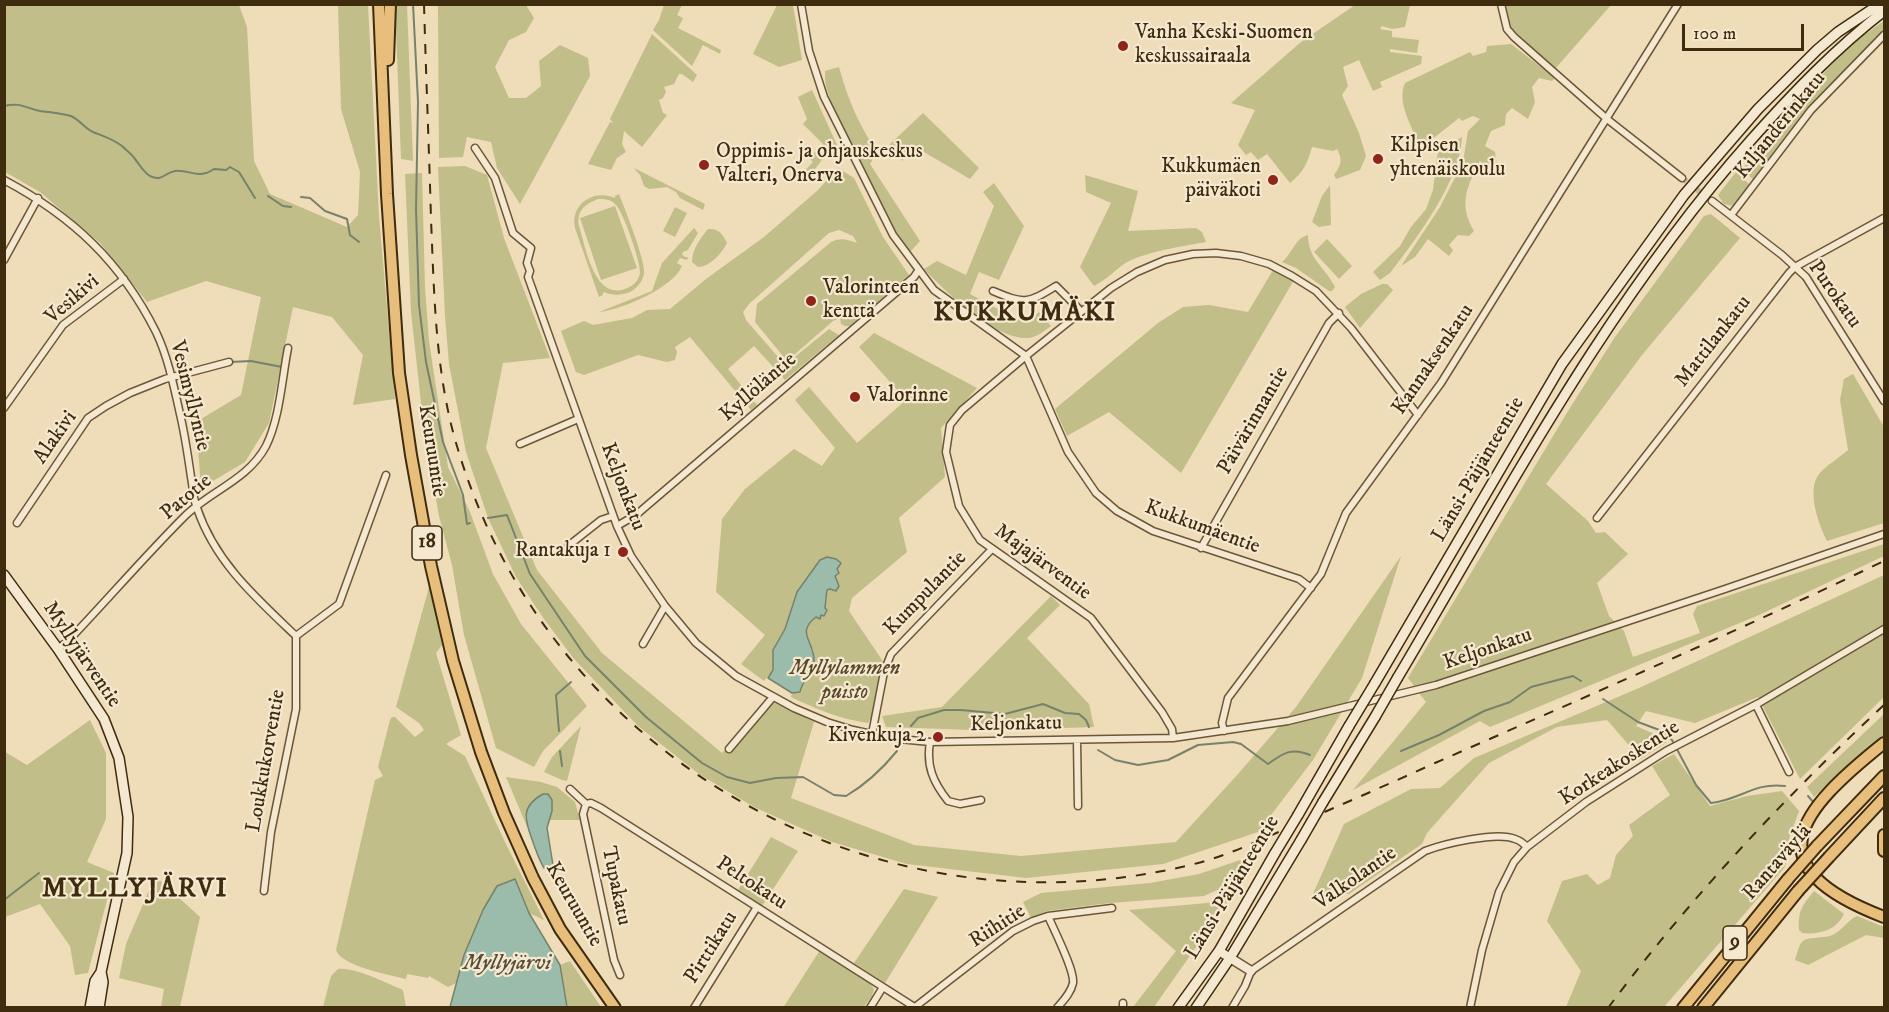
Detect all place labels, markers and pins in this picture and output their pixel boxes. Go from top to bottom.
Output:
place label: Vanha Keski-Suomen keskussairaala [1135,21,1313,71]
marker: Vanha Keski-Suomen keskussairaala [1116,39,1130,53]
place label: Kilpisen yhtenäiskoulu [1390,134,1505,184]
place label: Oppimis- ja ohjauskeskus Valteri, Onerva [716,140,923,190]
marker: Kilpisen yhtenäiskoulu [1371,152,1385,166]
place label: Kukkumäen päiväkoti [1161,155,1261,205]
marker: Oppimis- ja ohjauskeskus Valteri, Onerva [697,158,711,172]
marker: Kukkumäen päiväkoti [1266,173,1280,187]
place label: Valorinteen kenttä [823,276,919,326]
marker: Valorinteen kenttä [804,294,818,308]
place label: Valorinne [867,384,948,410]
marker: Valorinne [848,390,862,404]
place label: Rantakuja 1 [515,539,611,565]
marker: Rantakuja 1 [616,545,630,559]
place label: Kivenkuja 2 [828,724,926,750]
marker: Kivenkuja 2 [931,730,945,744]

